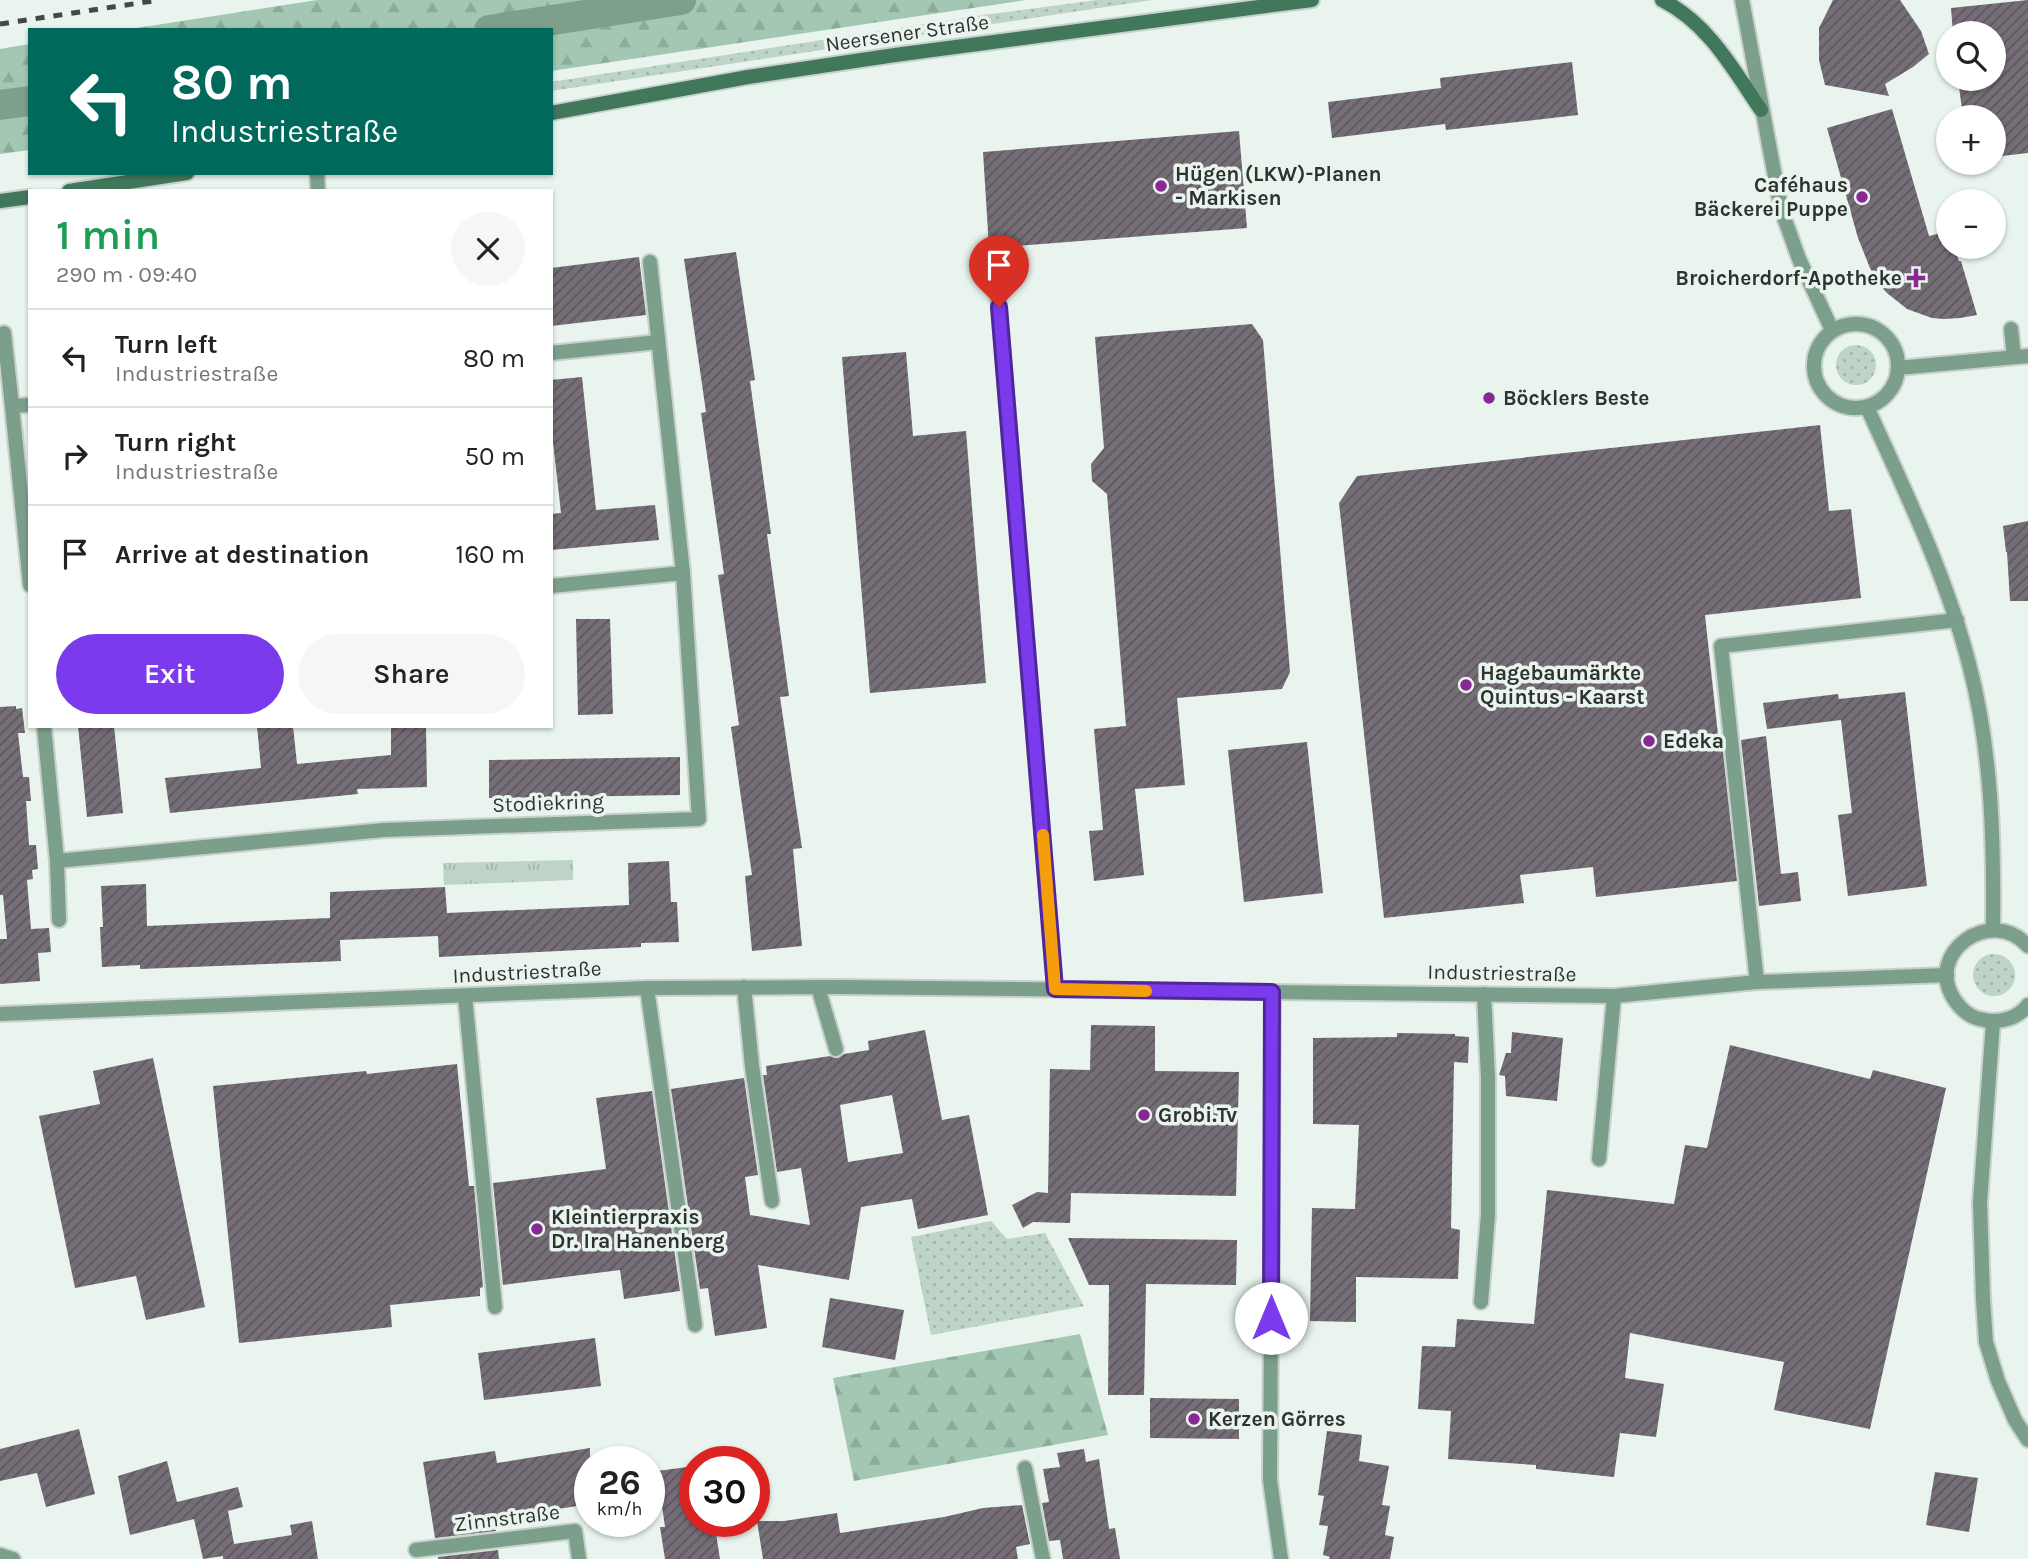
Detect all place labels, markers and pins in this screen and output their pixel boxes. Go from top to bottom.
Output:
place label: Hügen (LKW)-Planen - Markisen [1175,162,1382,210]
place label: Caféhaus Bäckerei Puppe [1694,173,1848,221]
marker: Hügen (LKW)-Planen - Markisen [1153,178,1169,194]
marker: Caféhaus Bäckerei Puppe [1854,189,1870,205]
pin [969,235,1029,307]
place label: Broicherdorf-Apotheke [1675,266,1902,290]
marker: Broicherdorf-Apotheke [1908,270,1924,286]
place label: Böcklers Beste [1503,386,1649,410]
marker: Böcklers Beste [1481,390,1497,406]
place label: Hagebaumärkte Quintus - Kaarst [1480,661,1644,709]
marker: Hagebaumärkte Quintus - Kaarst [1458,677,1474,693]
place label: Edeka [1663,729,1724,753]
marker: Edeka [1641,733,1657,749]
place label: Grobi.Tv [1158,1103,1237,1127]
marker: Grobi.Tv [1136,1107,1152,1123]
place label: Kleintierpraxis Dr. Ira Hanenberg [551,1205,724,1253]
marker: Kleintierpraxis Dr. Ira Hanenberg [529,1221,545,1237]
place label: Kerzen Görres [1208,1407,1346,1431]
marker: Kerzen Görres [1186,1411,1202,1427]

